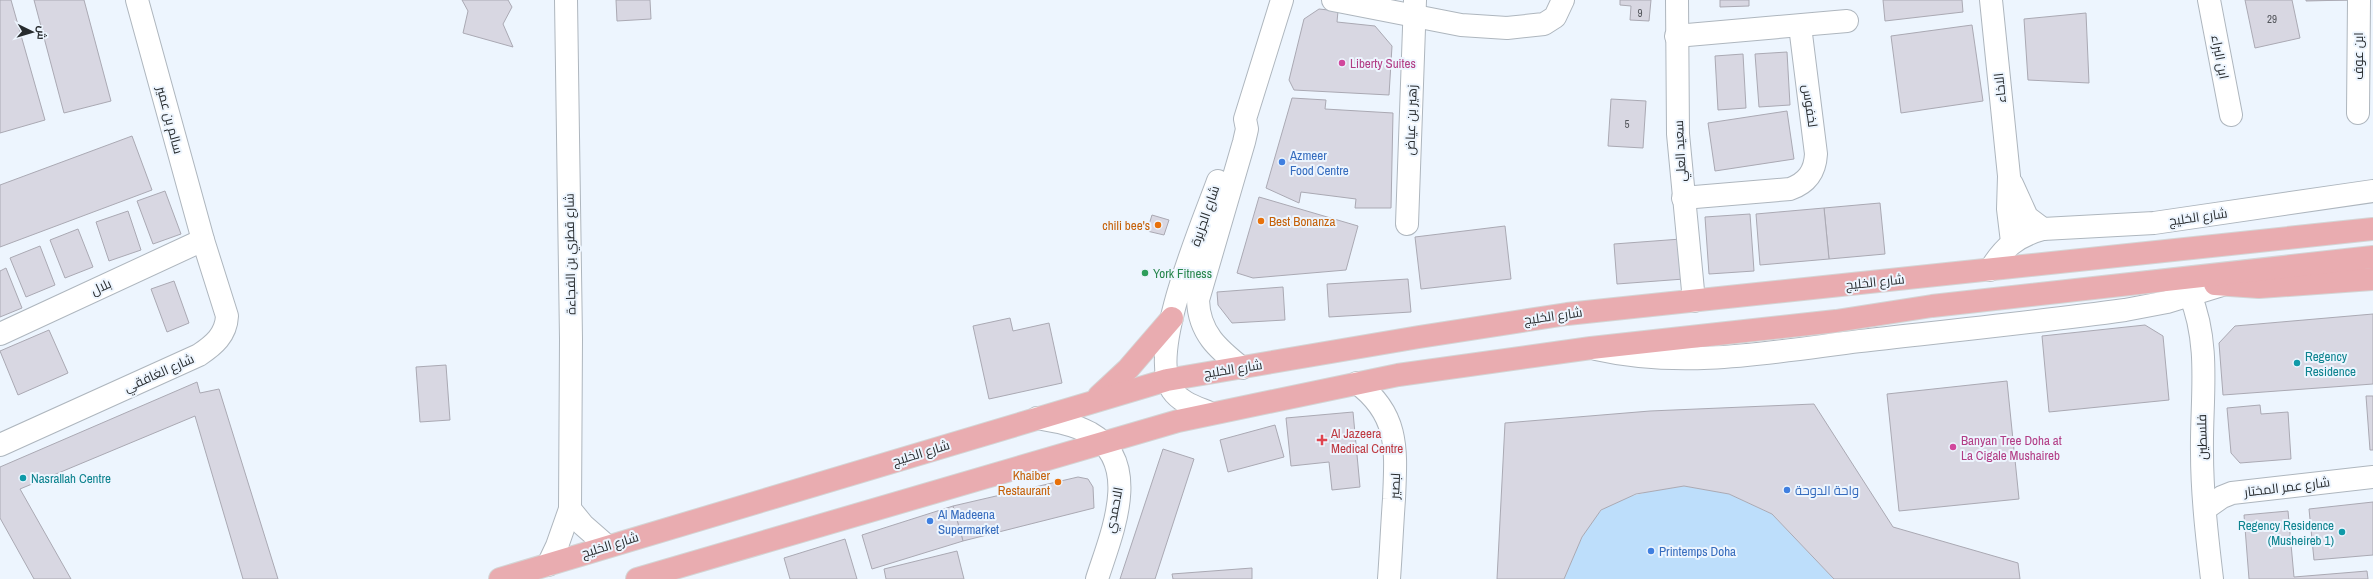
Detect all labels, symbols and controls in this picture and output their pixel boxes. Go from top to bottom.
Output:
house number: 9 [1637,6,1643,20]
north arrow [12,12,52,52]
house number: 29 [2267,12,2277,26]
text: ش [34,25,50,41]
street label: ابن عوف [2350,32,2367,80]
street label: ابن البراء [2207,34,2233,80]
place label: Liberty Suites [1350,55,1416,72]
marker: Liberty Suites [1337,58,1347,68]
street label: الاخاء [1990,72,2010,104]
street label: سالم بن عمير [152,83,187,156]
street label: زهير بن عياض [1401,84,1421,156]
street label: لخفوس [1799,84,1821,128]
house number: 5 [1624,117,1630,131]
street label: سعيد العلي [1670,120,1692,182]
place label: Azmeer Food Centre [1289,147,1349,179]
marker: Azmeer Food Centre [1277,157,1287,167]
street label: شارع الجزيرة [1187,183,1223,249]
street label: شارع قطري بن الفجاءة [560,193,582,315]
street label: شارع الخليج [2168,204,2228,230]
place label: Best Bonanza [1269,213,1335,230]
marker: Best Bonanza [1256,216,1266,226]
place label: chili bee's [1102,217,1150,234]
marker: chili bee's [1153,220,1163,230]
place label: York Fitness [1153,265,1212,282]
marker: York Fitness [1140,268,1150,278]
street label: شارع الخليج [1845,270,1905,294]
street label: بلال [88,275,114,299]
street label: شارع الخليج [1523,303,1583,329]
place label: Regency Residence [2305,348,2356,380]
street label: شارع الغافقي [121,350,198,398]
street label: شارع الخليج [1203,356,1263,382]
marker: Regency Residence [2292,358,2302,368]
street label: فلسطين [2193,414,2211,460]
place label: Al Jazeera Medical Centre [1330,425,1403,457]
place label: Banyan Tree Doha at La Cigale Mushaireb [1961,432,2062,464]
marker: Al Jazeera Medical Centre [1316,434,1328,446]
street label: شارع الخليج [890,436,952,470]
marker: Banyan Tree Doha at La Cigale Mushaireb [1948,442,1958,452]
place label: Khaiber Restaurant [998,467,1050,499]
place label: Nasrallah Centre [31,470,111,487]
street label: لبصير [1386,472,1404,501]
marker: Nasrallah Centre [18,473,28,483]
street label: شارع عمر المختار [2242,473,2331,501]
marker: Khaiber Restaurant [1053,477,1063,487]
place label: واحة الدوحة [1795,482,1859,499]
marker: واحة الدوحة [1782,485,1792,495]
street label: الاحمدي [1101,486,1129,535]
place label: Al Madeena Supermarket [937,506,999,538]
marker: Al Madeena Supermarket [925,516,935,526]
place label: Regency Residence (Musheireb 1) [2238,517,2334,549]
marker: Regency Residence (Musheireb 1) [2337,527,2347,537]
street label: شارع الخليج [579,528,641,562]
place label: Printemps Doha [1659,543,1736,560]
marker: Printemps Doha [1646,546,1656,556]

